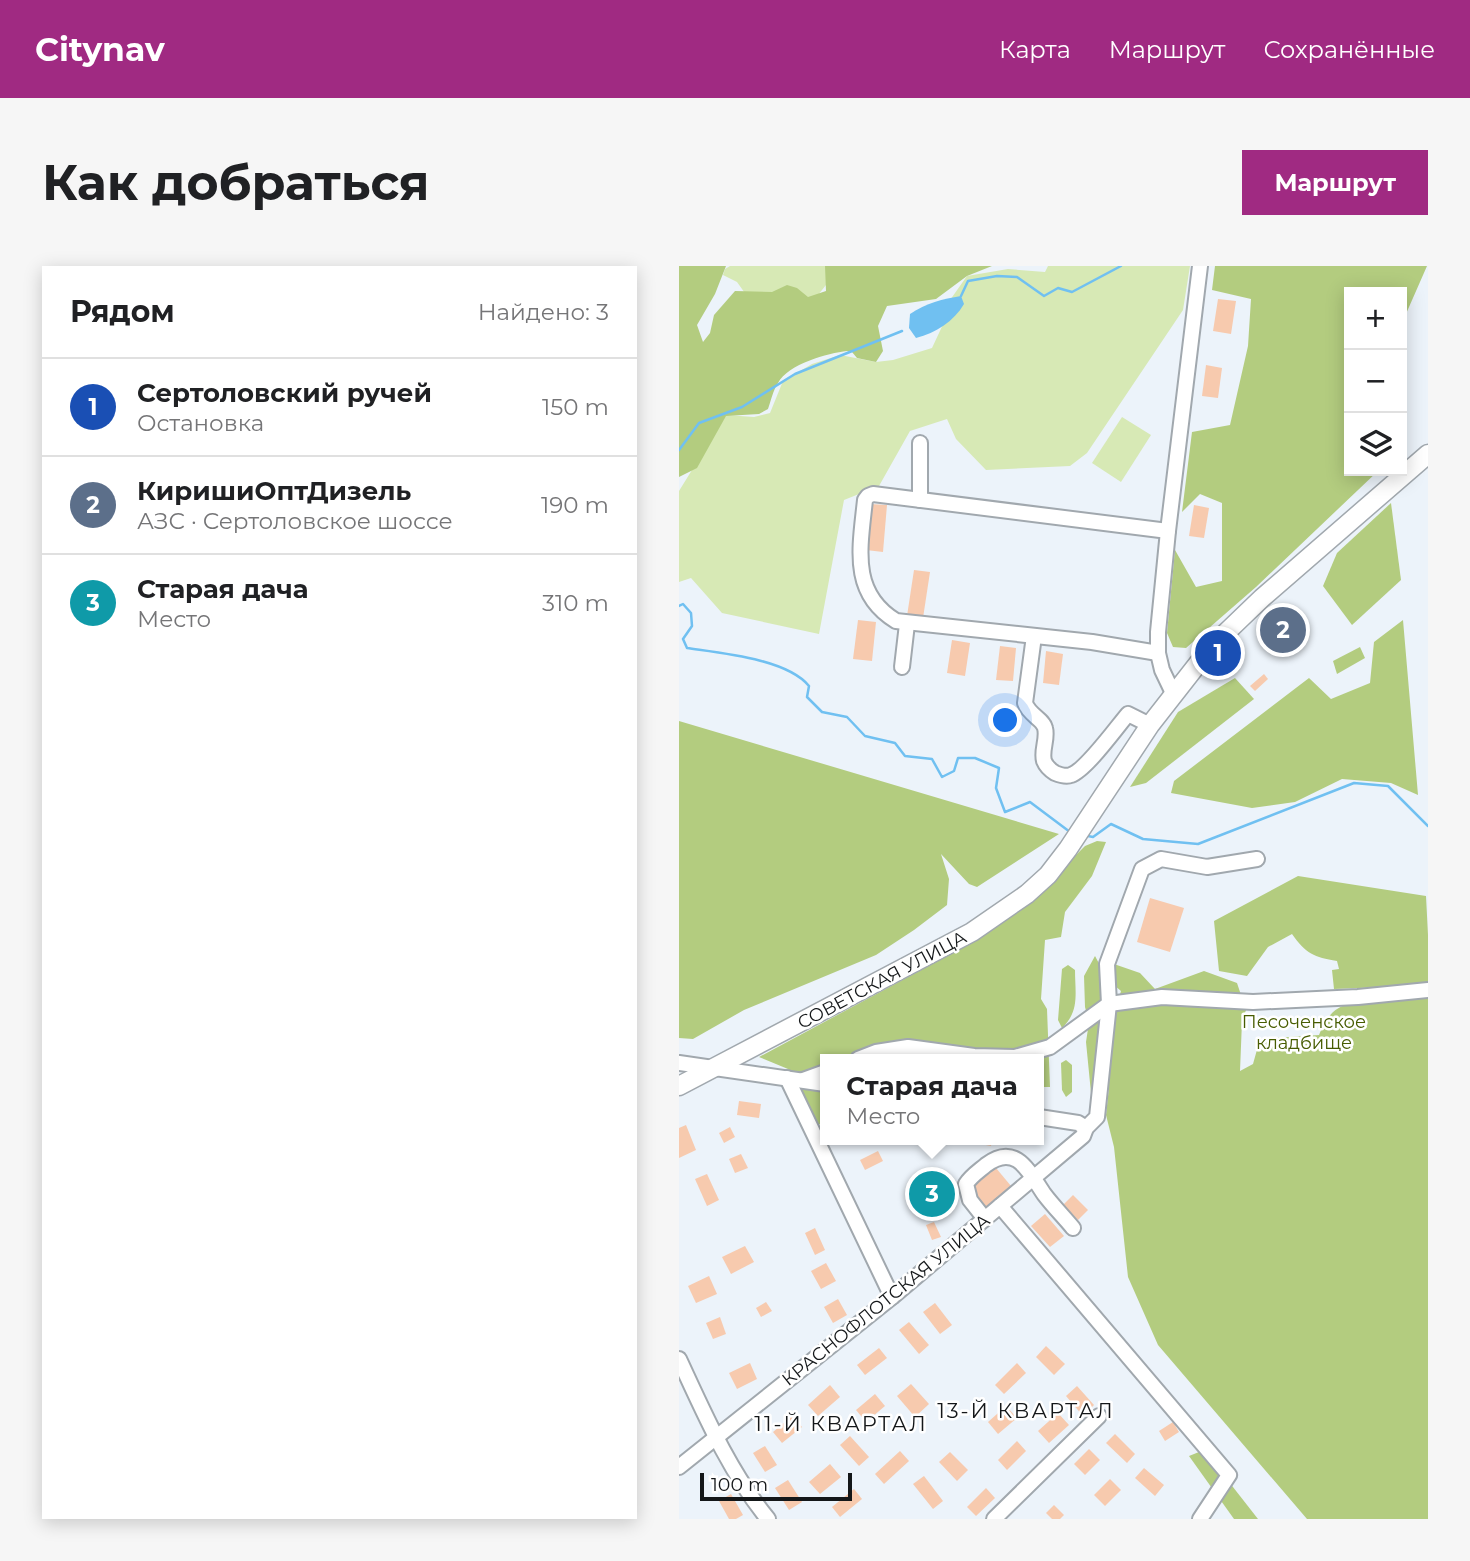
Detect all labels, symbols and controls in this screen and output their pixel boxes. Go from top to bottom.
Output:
text: Citynav [35,29,165,69]
text: Карта [999,35,1071,64]
text: Маршрут [1109,35,1225,64]
text: Сохранённые [1263,35,1435,64]
button: Маршрут [1242,150,1428,215]
text: Как добраться [42,153,430,212]
map controls [1344,287,1407,476]
button: + [1344,287,1407,350]
text: Рядом [70,293,175,330]
text: Найдено: 3 [478,298,609,326]
button: − [1344,350,1407,413]
text: Сертоловский ручей [137,377,432,409]
text: 1 [88,393,98,421]
text: 150 m [542,393,609,421]
text: Остановка [137,409,264,437]
button: layers [1344,413,1407,476]
text: КиришиОптДизель [137,475,411,507]
text: 2 [86,491,100,519]
text: 190 m [541,491,609,519]
text: АЗС · Сертоловское шоссе [137,507,453,535]
text: Старая дача [137,573,308,605]
text: 3 [86,589,100,617]
text: 310 m [542,589,609,617]
pin: 2 [1260,604,1306,656]
text: Место [137,605,211,633]
pin: 1 [1195,627,1241,679]
your location [988,703,1022,737]
street label: СОВЕТСКАЯ УЛИЦА [794,926,971,1034]
park label: Песоченское кладбище [1242,1011,1366,1054]
popup [820,1054,1044,1145]
text: Старая дача [846,1070,1018,1102]
text: Место [846,1102,920,1130]
pin: 3 [909,1168,955,1220]
street label: КРАСНОФЛОТСКАЯ УЛИЦА [778,1209,995,1391]
district label: 13-Й КВАРТАЛ [937,1398,1115,1423]
district label: 11-Й КВАРТАЛ [754,1411,928,1436]
scale bar [700,1470,852,1502]
text: 100 m [711,1473,768,1496]

